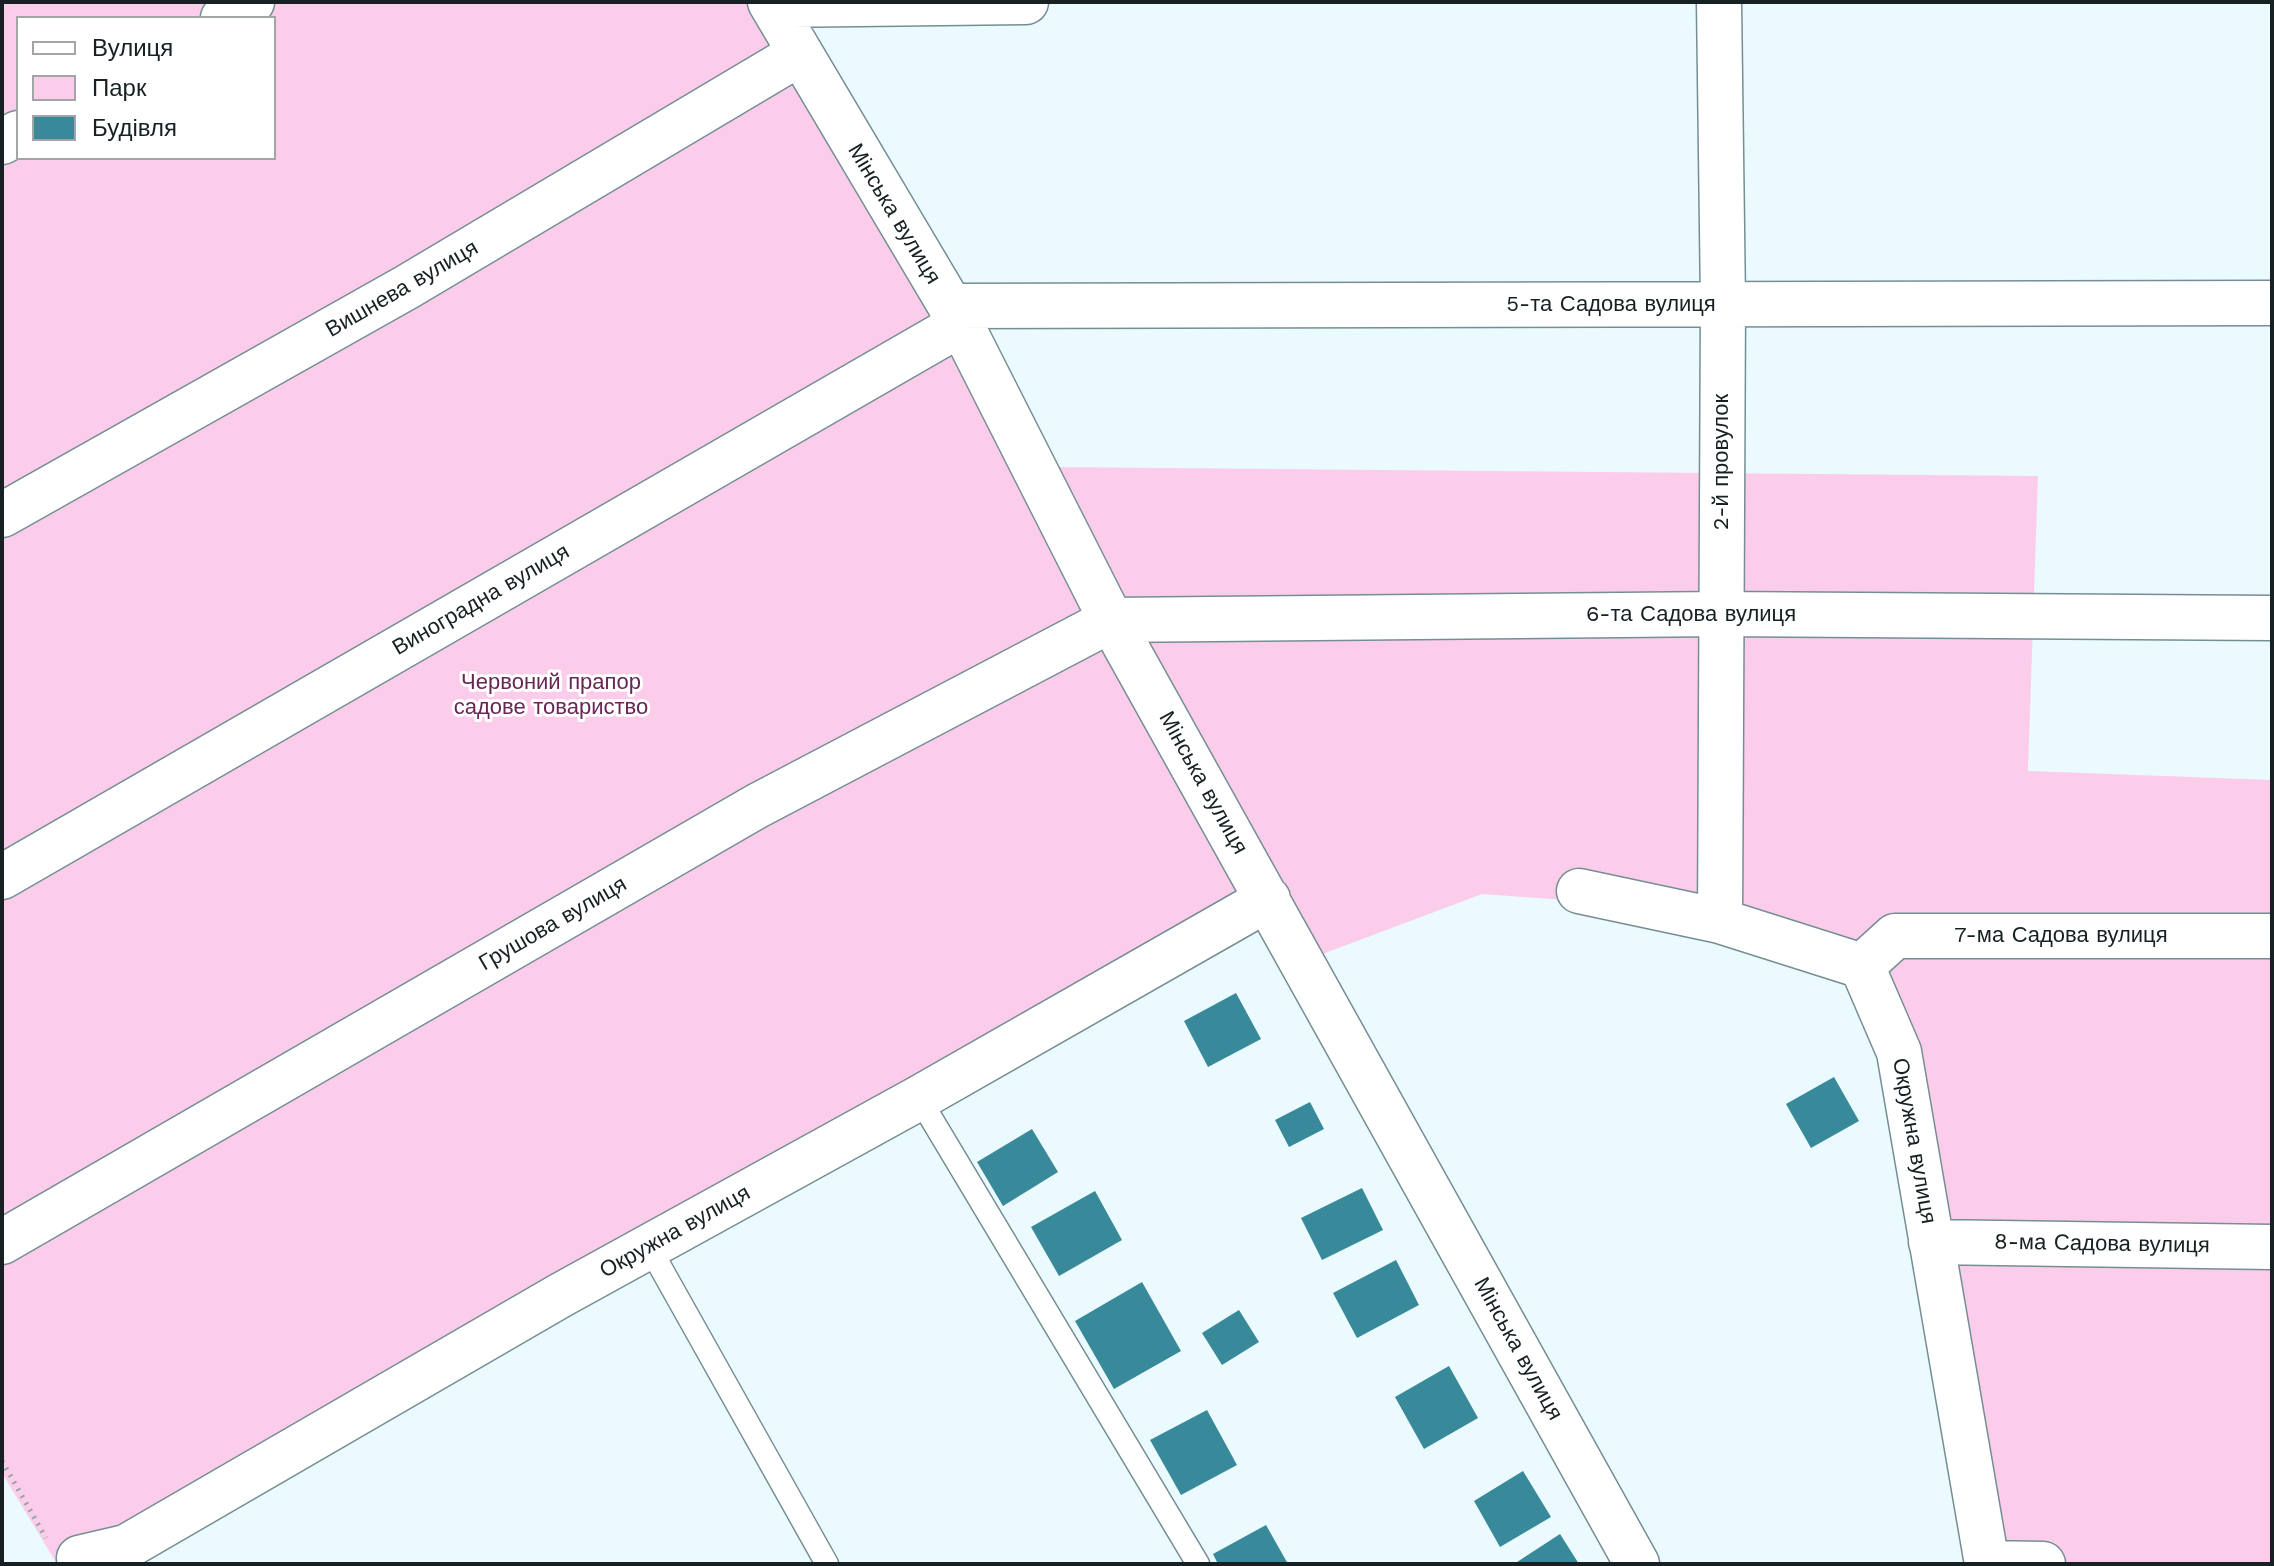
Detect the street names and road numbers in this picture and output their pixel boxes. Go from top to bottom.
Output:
street label: Мінська вулиця [842,139,946,289]
street label: Вишнева вулиця [321,235,483,343]
street label: 5-та Садова вулиця [1506,292,1716,318]
street label: 2-й провулок [1709,394,1735,530]
street label: Виноградна вулиця [388,539,574,661]
street label: 6-та Садова вулиця [1586,602,1796,628]
street label: Мінська вулиця [1153,707,1253,859]
street label: Грушова вулиця [474,871,632,977]
street label: 7-ма Садова вулиця [1954,923,2168,949]
street label: Окружна вулиця [1886,1056,1942,1226]
street label: Окружна вулиця [595,1180,755,1284]
street label: 8-ма Садова вулиця [1994,1229,2210,1259]
street label: Мінська вулиця [1468,1273,1568,1425]

